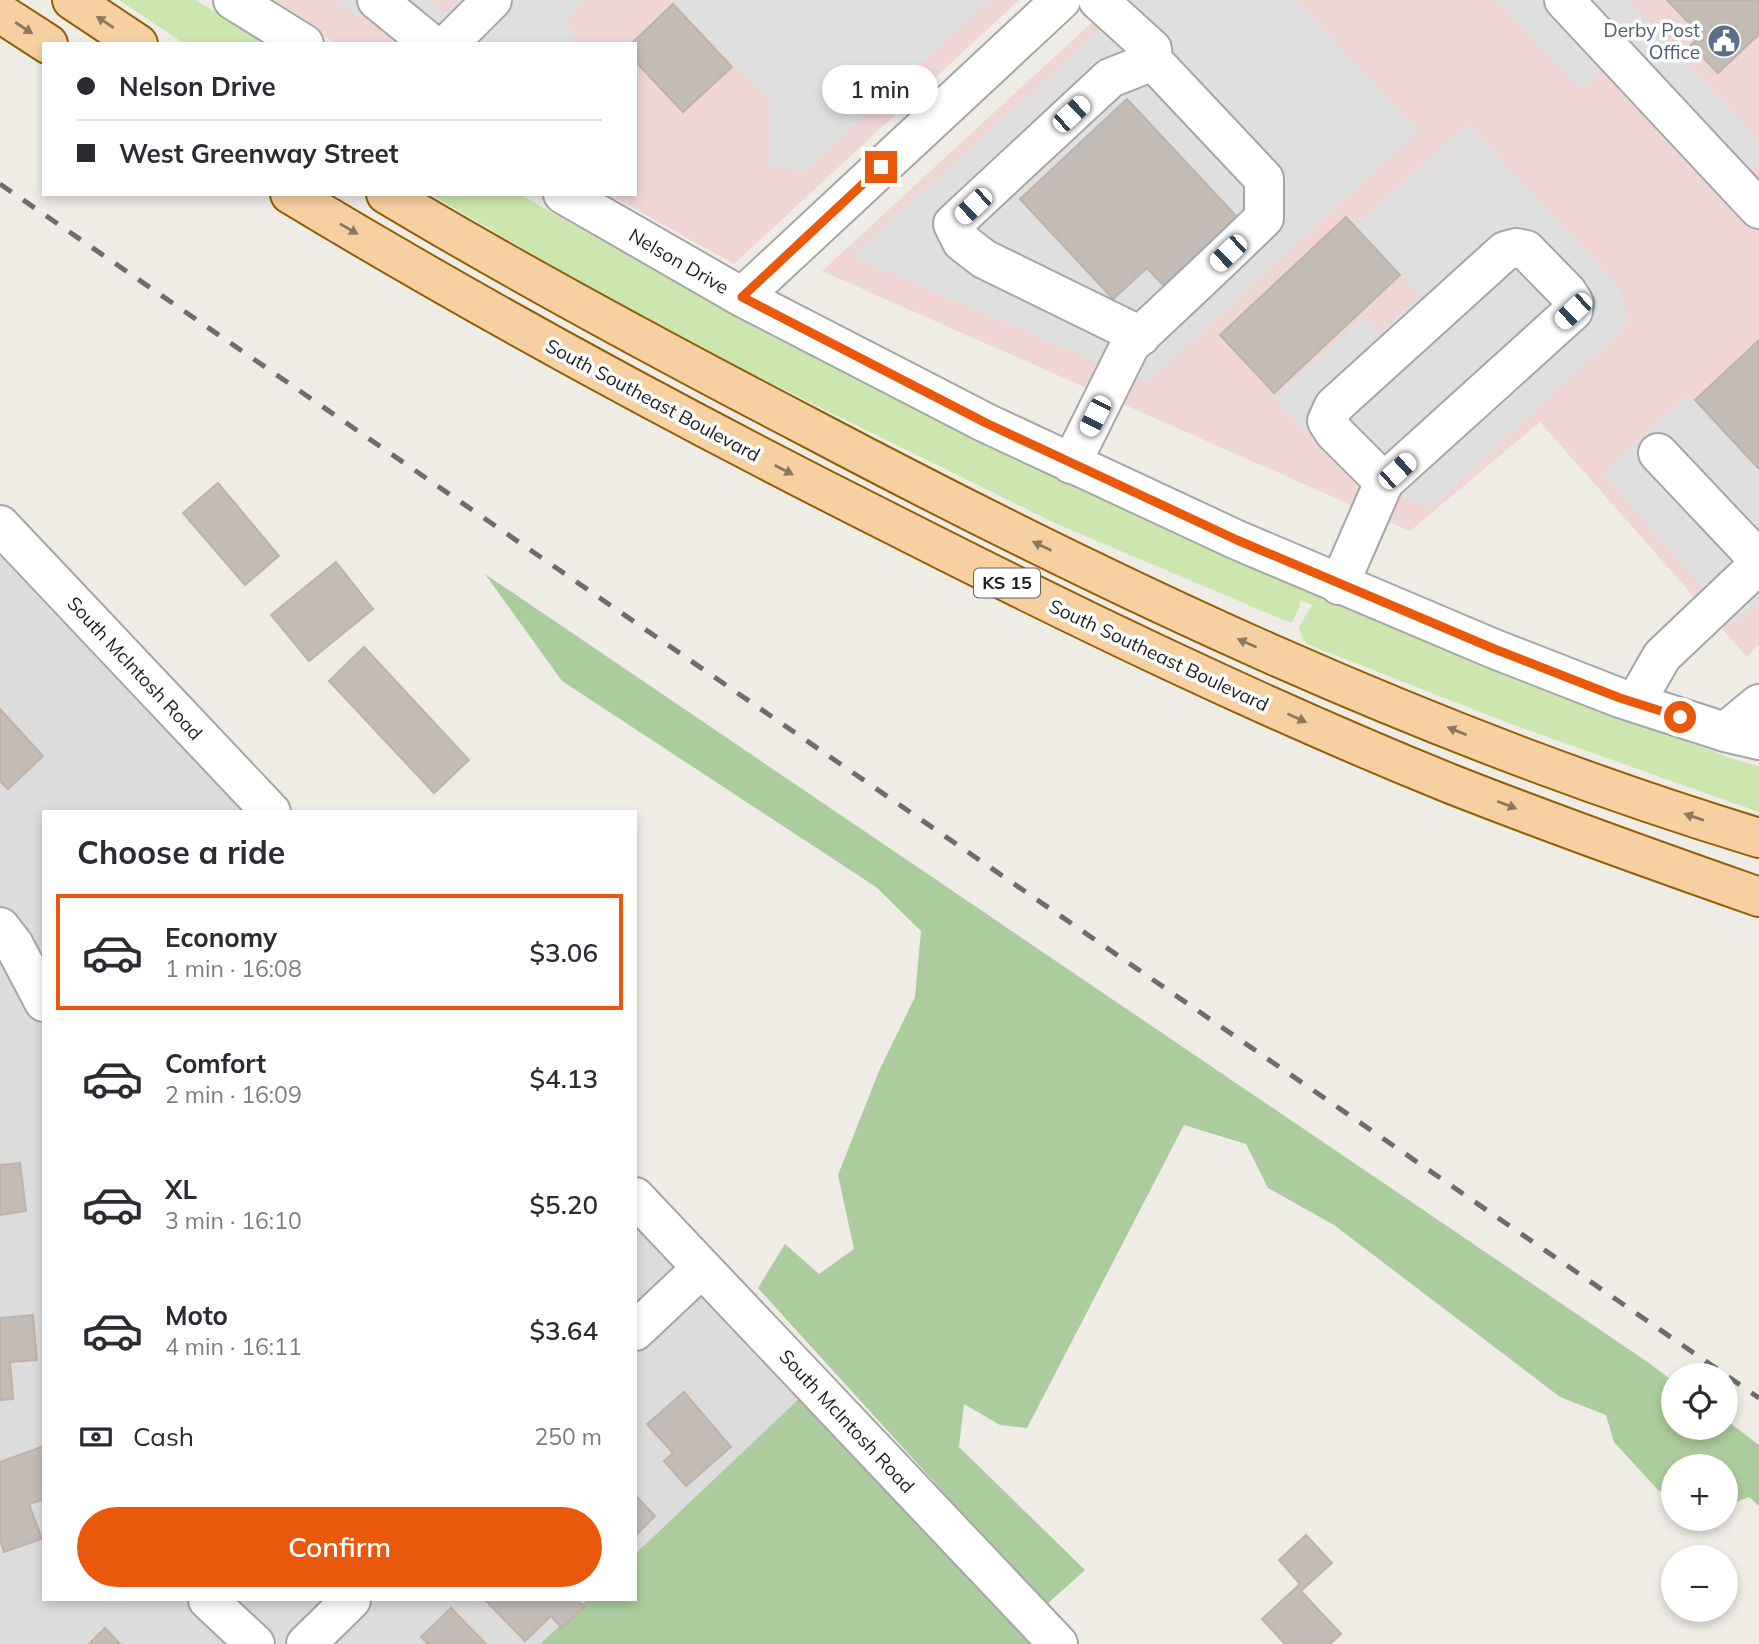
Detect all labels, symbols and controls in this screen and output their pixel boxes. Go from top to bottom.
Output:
one-way arrow [96,15,114,29]
place label: Derby Post Office [1603,18,1700,64]
one-way arrow [14,22,33,35]
public building icon: Derby Post Office [1705,22,1743,60]
callout: 1 min [823,66,939,114]
text: Nelson Drive [119,70,276,103]
text: 1 min [850,75,910,104]
car [1049,92,1094,136]
text: West Greenway Street [119,137,399,170]
route end [865,151,897,183]
car [951,184,996,228]
one-way arrow [339,223,359,235]
street label: Nelson Drive [625,223,733,299]
car [1206,231,1251,275]
car [1551,289,1596,333]
street label: South Southeast Boulevard [542,333,764,467]
car [1077,393,1114,439]
car [1375,449,1420,493]
one-way arrow [774,464,794,475]
one-way arrow [1032,541,1052,552]
road number: KS 15 [974,568,1040,598]
street label: South McIntosh Road [62,591,208,745]
street label: South Southeast Boulevard [1045,594,1273,716]
one-way arrow [1237,638,1258,649]
route start [1664,701,1696,733]
one-way arrow [1287,712,1307,724]
one-way arrow [1447,725,1468,736]
one-way arrow [1497,800,1518,811]
one-way arrow [1683,812,1704,823]
text: Choose a ride [77,832,285,872]
icon: car [81,921,144,984]
text: Economy [165,921,277,954]
text: $3.06 [529,936,598,969]
text: 1 min · 16:08 [165,954,302,983]
icon: car [81,1047,144,1110]
text: Comfort [165,1047,266,1080]
text: $4.13 [529,1062,598,1095]
text: 2 min · 16:09 [165,1080,302,1109]
icon: car [81,1173,144,1236]
text: XL [165,1173,197,1206]
text: $5.20 [529,1188,598,1221]
text: 3 min · 16:10 [165,1206,302,1235]
icon: car [81,1299,144,1362]
text: Moto [165,1299,228,1332]
text: $3.64 [529,1314,598,1347]
text: 4 min · 16:11 [165,1332,302,1361]
street label: South McIntosh Road [774,1344,920,1498]
map controls [1661,1363,1738,1622]
button: locate [1661,1363,1738,1440]
icon: cash [77,1418,115,1456]
text: Cash [133,1420,194,1453]
text: 250 m [534,1422,602,1451]
button: + [1661,1454,1738,1531]
button: Confirm [77,1507,602,1587]
button: − [1661,1545,1738,1622]

